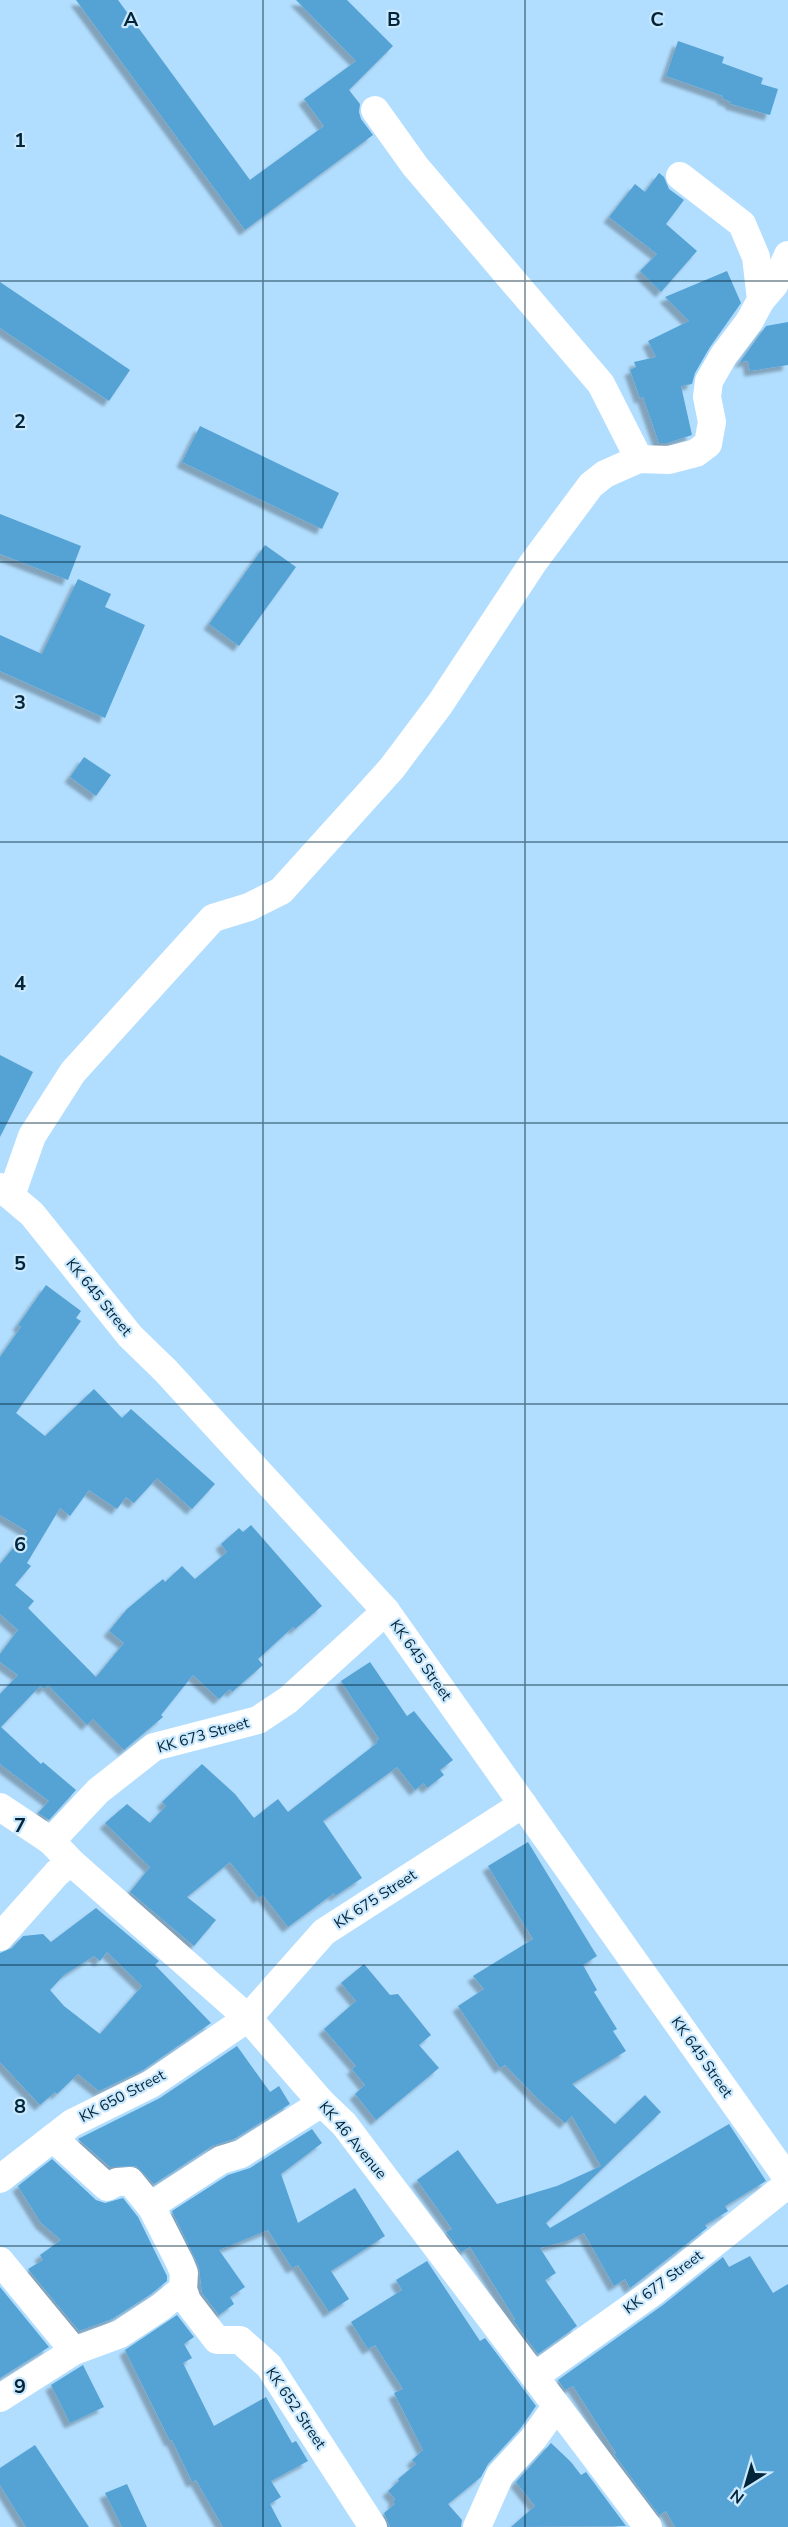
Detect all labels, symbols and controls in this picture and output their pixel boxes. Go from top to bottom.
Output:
text: A [124,6,139,33]
text: B [387,6,401,33]
text: C [650,6,664,33]
text: 1 [14,127,26,154]
text: 2 [14,408,26,435]
text: 3 [14,689,26,716]
text: 4 [14,970,26,997]
text: 5 [14,1250,26,1277]
street label: KK 645 Street [62,1254,137,1341]
text: 6 [14,1531,26,1558]
street label: KK 645 Street [386,1616,457,1705]
street label: KK 673 Street [155,1712,252,1758]
text: 7 [14,1812,26,1839]
street label: KK 675 Street [330,1865,421,1933]
street label: KK 645 Street [667,2013,738,2102]
street label: KK 650 Street [76,2065,169,2127]
text: 8 [14,2093,26,2120]
street label: KK 46 Avenue [315,2097,391,2183]
street label: KK 677 Street [619,2245,707,2318]
street label: KK 652 Street [261,2363,331,2453]
text: 9 [14,2373,26,2400]
north arrow [716,2455,776,2515]
text: N [726,2484,749,2509]

